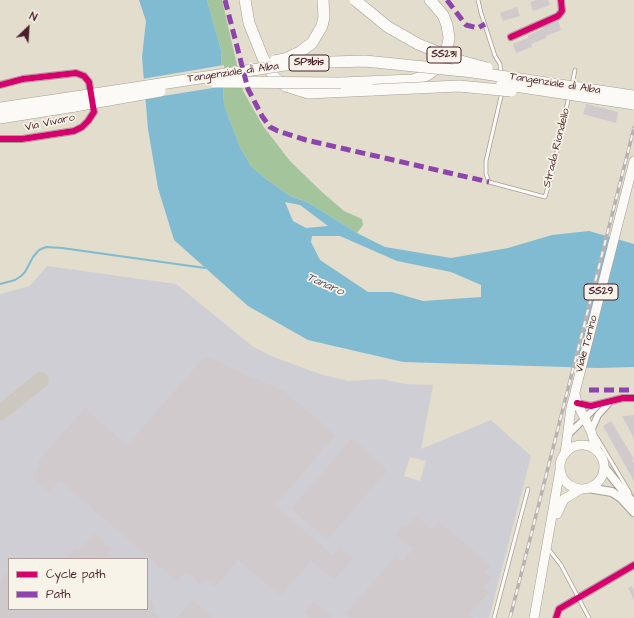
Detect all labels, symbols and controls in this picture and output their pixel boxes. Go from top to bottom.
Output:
north arrow [8,8,48,48]
text: N [27,8,40,25]
road number: SS231 [427,47,461,63]
road number: SP3bis [289,55,329,71]
street label: Tangenziale di Alba [186,60,280,86]
street label: Tangenziale di Alba [508,70,602,98]
street label: Strada Riondello [541,107,573,189]
street label: Via Vivaro [24,111,76,135]
water label: Tanaro [304,270,346,300]
road number: SS29 [584,284,618,300]
street label: Viale Torino [573,314,601,374]
legend [8,558,148,610]
text: Cycle path [46,566,105,583]
text: Path [46,586,71,603]

